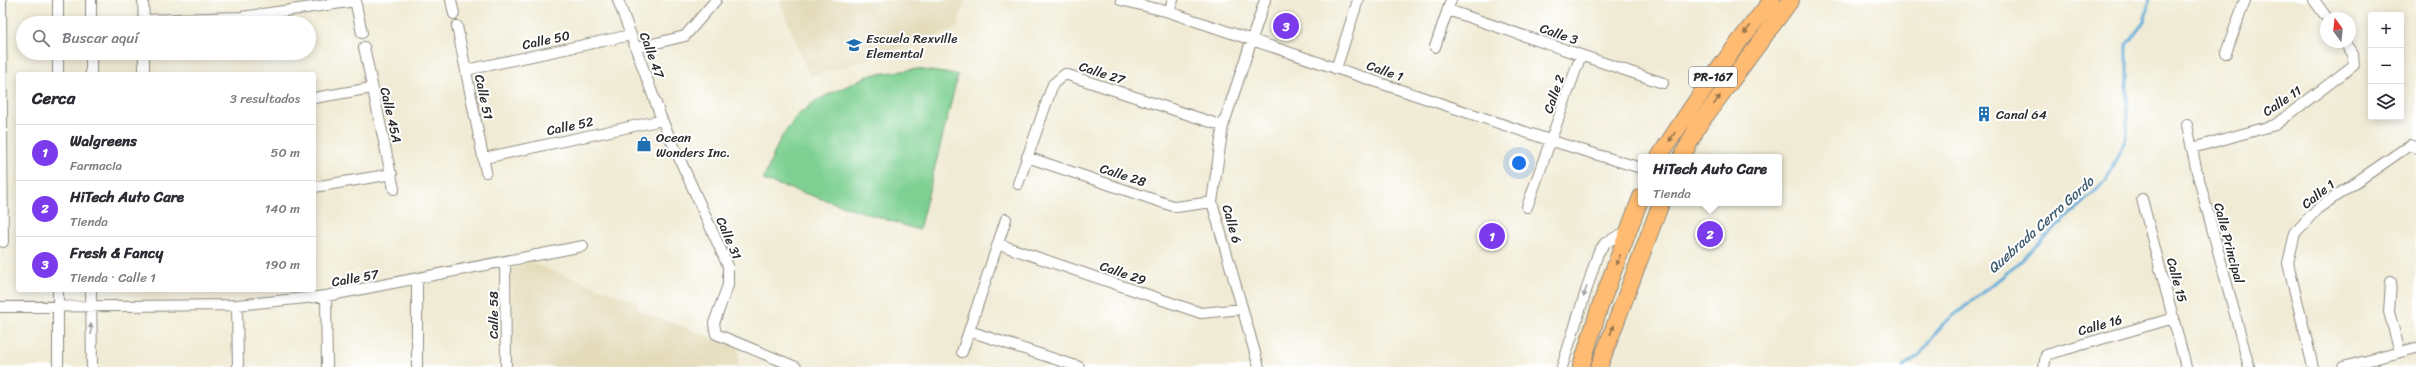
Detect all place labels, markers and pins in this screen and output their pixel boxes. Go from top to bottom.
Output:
pin: 3 [1273,11,1299,41]
place label: Escuela Rexville Elemental [866,27,957,65]
school or university icon: Escuela Rexville Elemental [845,36,863,54]
place label: Canal 64 [1996,103,2047,126]
building icon: Canal 64 [1975,105,1993,123]
place label: Ocean Wonders Inc. [656,126,730,164]
shop icon: Ocean Wonders Inc. [635,135,653,153]
pin: 2 [1697,219,1723,249]
pin: 1 [1479,221,1505,251]

